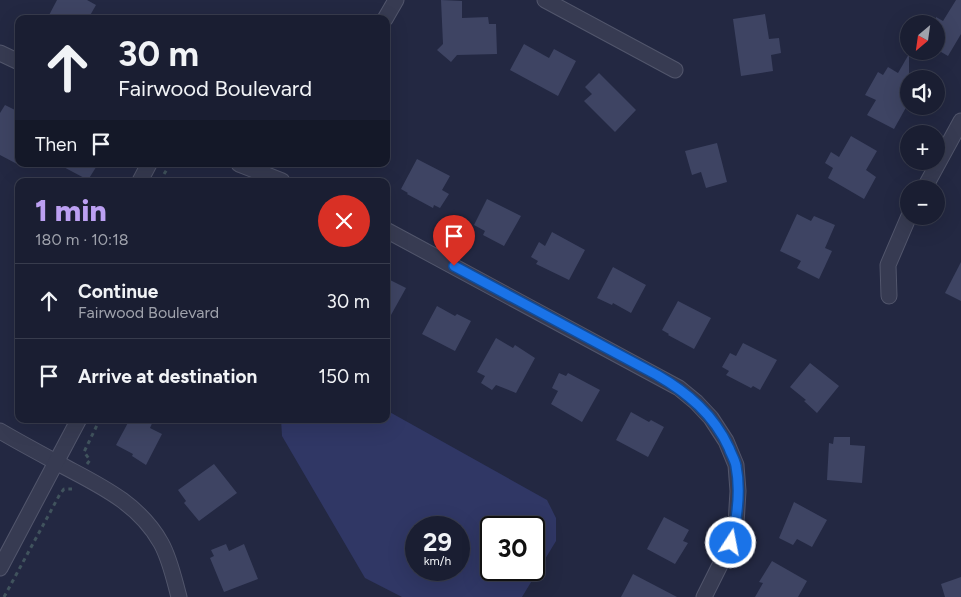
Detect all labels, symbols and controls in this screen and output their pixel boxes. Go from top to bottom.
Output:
north arrow [900,15,945,60]
map controls [900,15,945,225]
text: 30 m [118,33,199,75]
icon: ahead [35,35,100,100]
button: sound [900,70,945,115]
text: Fairwood Boulevard [118,75,312,102]
button: + [900,125,945,170]
icon: arrive [87,130,115,158]
text: Then [35,133,77,156]
button: − [900,180,945,225]
text: 1 min [35,192,107,229]
button: close [318,195,370,247]
pin [433,215,475,266]
icon: arrive [440,222,468,250]
text: 180 m · 10:18 [35,230,129,249]
text: Continue [78,280,158,303]
icon: ahead [35,287,63,315]
text: 30 m [327,290,370,313]
text: Fairwood Boulevard [78,303,219,322]
icon: arrive [35,362,63,390]
text: Arrive at destination [78,365,257,388]
text: 150 m [318,365,370,388]
speed limit sign: 30 [480,516,545,581]
position arrow [704,516,756,568]
text: 29 [423,527,452,557]
text: km/h [424,554,451,568]

